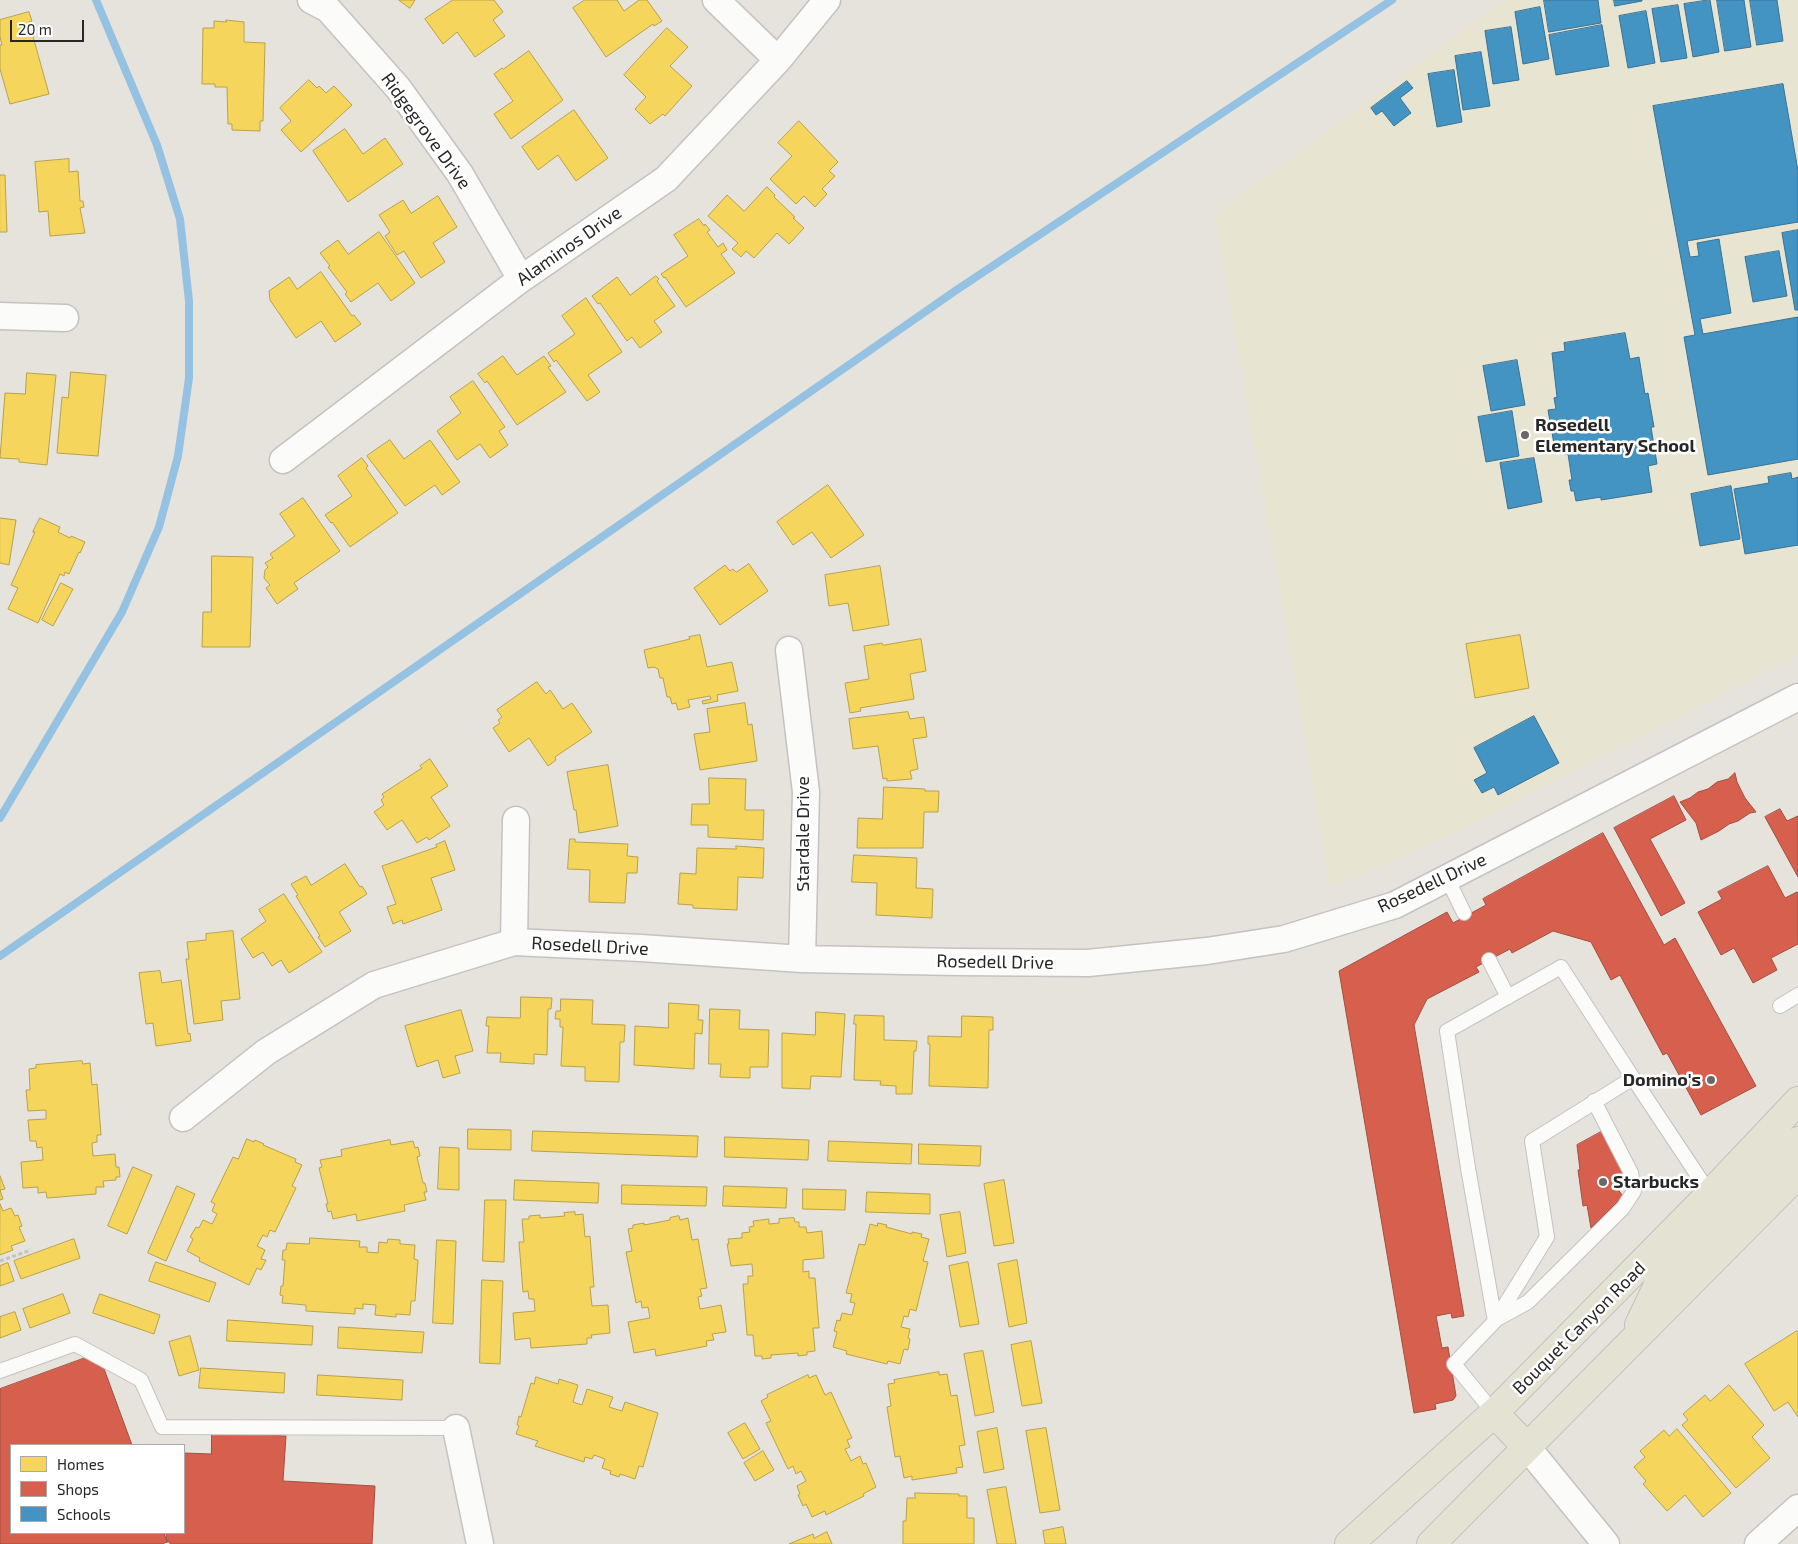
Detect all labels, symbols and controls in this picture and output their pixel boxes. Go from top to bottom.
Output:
scale bar [12,10,86,42]
text: 20 m [18,20,52,38]
street label: Ridgegrove Drive [377,69,475,193]
street label: Alaminos Drive [512,202,626,290]
place label: Rosedell Elementary School [1535,414,1695,456]
marker: Rosedell Elementary School [1519,429,1531,441]
street label: Stardale Drive [792,776,814,892]
street label: Rosedell Drive [1374,848,1490,918]
street label: Rosedell Drive [531,932,649,960]
street label: Rosedell Drive [936,950,1054,974]
place label: Domino's [1623,1069,1701,1091]
marker: Domino's [1705,1074,1717,1086]
place label: Starbucks [1613,1171,1699,1193]
marker: Starbucks [1597,1176,1609,1188]
street label: Bouquet Canyon Road [1508,1257,1650,1399]
legend [10,1444,185,1534]
text: Homes [57,1455,104,1473]
text: Shops [57,1480,99,1498]
text: Schools [57,1505,111,1523]

